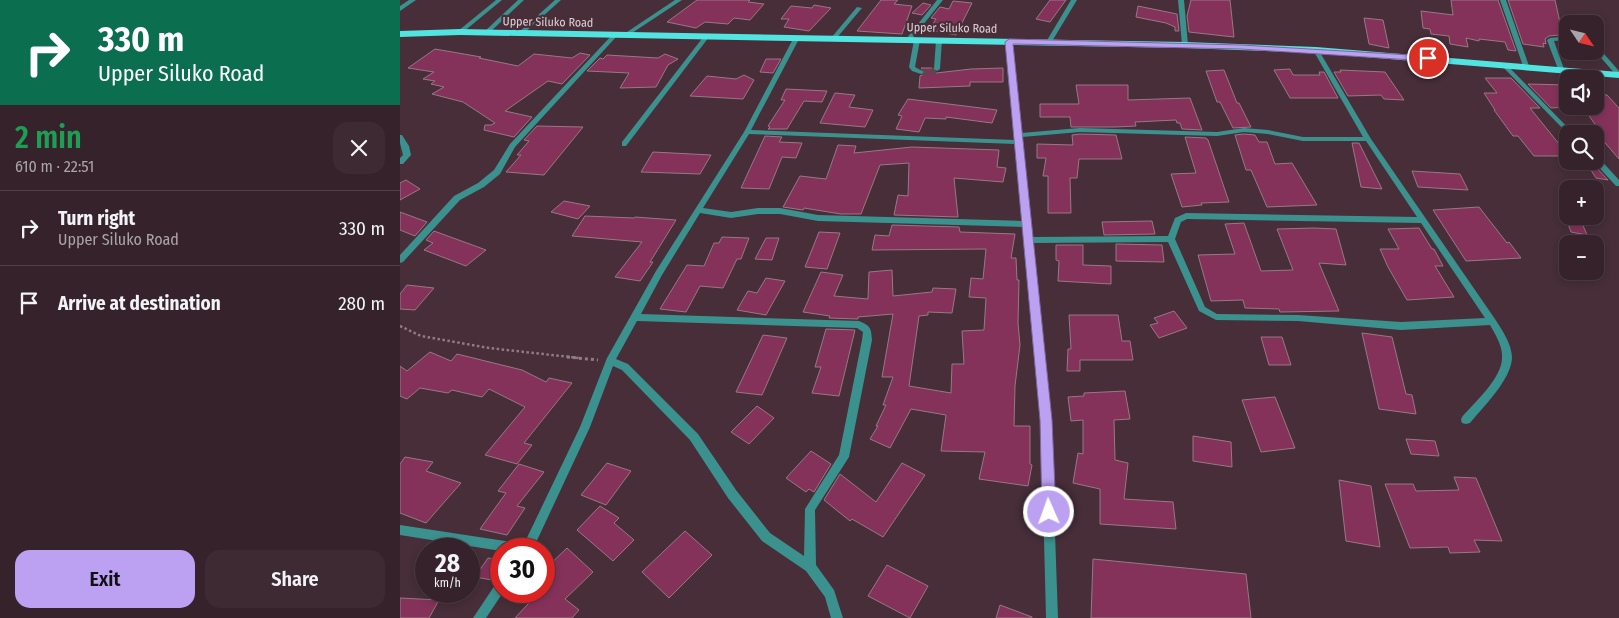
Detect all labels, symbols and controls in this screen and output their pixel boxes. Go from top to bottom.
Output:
street label: Upper Siluko Road [503,14,593,30]
north arrow [1559,15,1604,60]
map controls [1559,15,1604,280]
text: 330 m [98,18,184,60]
icon: right [15,20,80,85]
street label: Upper Siluko Road [907,20,997,36]
pin [1407,37,1449,79]
icon: arrive [1414,44,1442,72]
text: Upper Siluko Road [98,60,264,87]
button: sound [1559,70,1604,115]
text: 2 min [15,120,82,156]
button: close [333,122,385,174]
button: search [1559,125,1604,170]
text: 610 m · 22:51 [15,157,94,176]
button: + [1559,180,1604,225]
text: Turn right [58,207,135,230]
icon: right [15,214,43,242]
text: 330 m [339,217,385,240]
text: Upper Siluko Road [58,230,179,249]
button: − [1559,235,1604,280]
icon: arrive [15,289,43,317]
text: Arrive at destination [58,292,221,315]
text: 280 m [338,292,385,315]
position arrow [1022,485,1074,537]
speed limit sign: 30 [490,538,555,603]
text: 28 [435,549,460,579]
button: Exit [15,550,195,608]
button: Share [205,550,385,608]
text: km/h [434,576,461,590]

